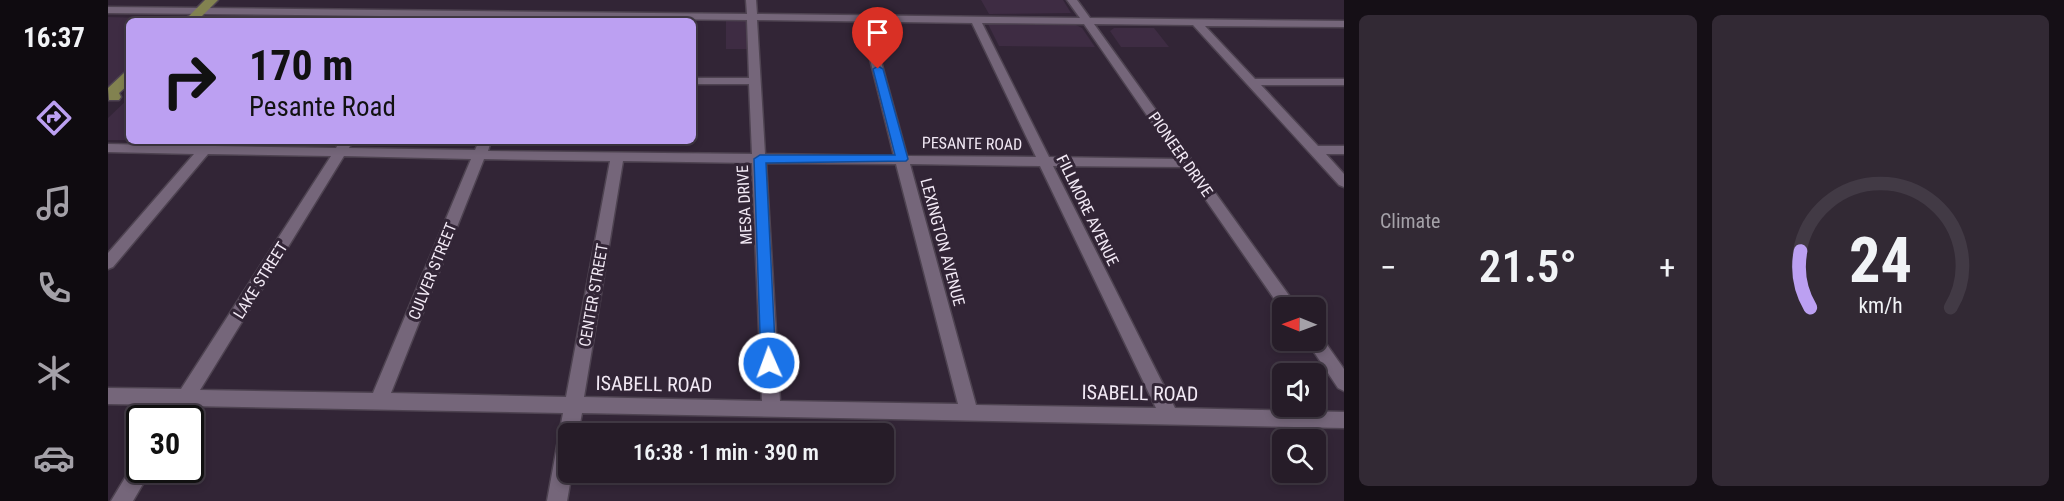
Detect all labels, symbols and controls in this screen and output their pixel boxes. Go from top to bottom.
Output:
pin [852,7,903,69]
icon: arrive [861,16,894,49]
text: 16:37 [23,22,85,54]
text: 170 m [249,41,354,90]
icon: right [150,42,228,120]
text: Pesante Road [249,91,396,123]
icon: directions [33,97,75,139]
street label: PIONEER DRIVE [1144,108,1217,200]
street label: PESANTE ROAD [922,133,1022,154]
street label: FILLMORE AVENUE [1052,152,1123,269]
street label: MESA DRIVE [733,165,756,245]
street label: LEXINGTON AVENUE [916,176,969,308]
icon: music [33,182,75,224]
text: Climate [1380,209,1440,233]
street label: CULVER STREET [404,220,461,322]
text: 24 [1849,224,1912,297]
street label: LAKE STREET [229,238,291,322]
text: 21.5° [1479,240,1577,293]
street label: CENTER STREET [575,242,612,348]
text: − [1380,248,1397,287]
text: + [1659,248,1675,287]
icon: phone [33,267,75,309]
text: km/h [1858,293,1902,318]
north arrow [1272,297,1326,351]
map controls [1272,297,1326,483]
position arrow [737,331,801,395]
icon: climate [33,352,75,394]
button: sound [1272,363,1326,417]
street label: ISABELL ROAD [595,371,713,397]
street label: ISABELL ROAD [1081,380,1199,406]
speed limit sign: 30 [126,405,204,483]
button: search [1272,429,1326,483]
icon: car [33,437,75,479]
text: 16:38 · 1 min · 390 m [633,440,819,465]

